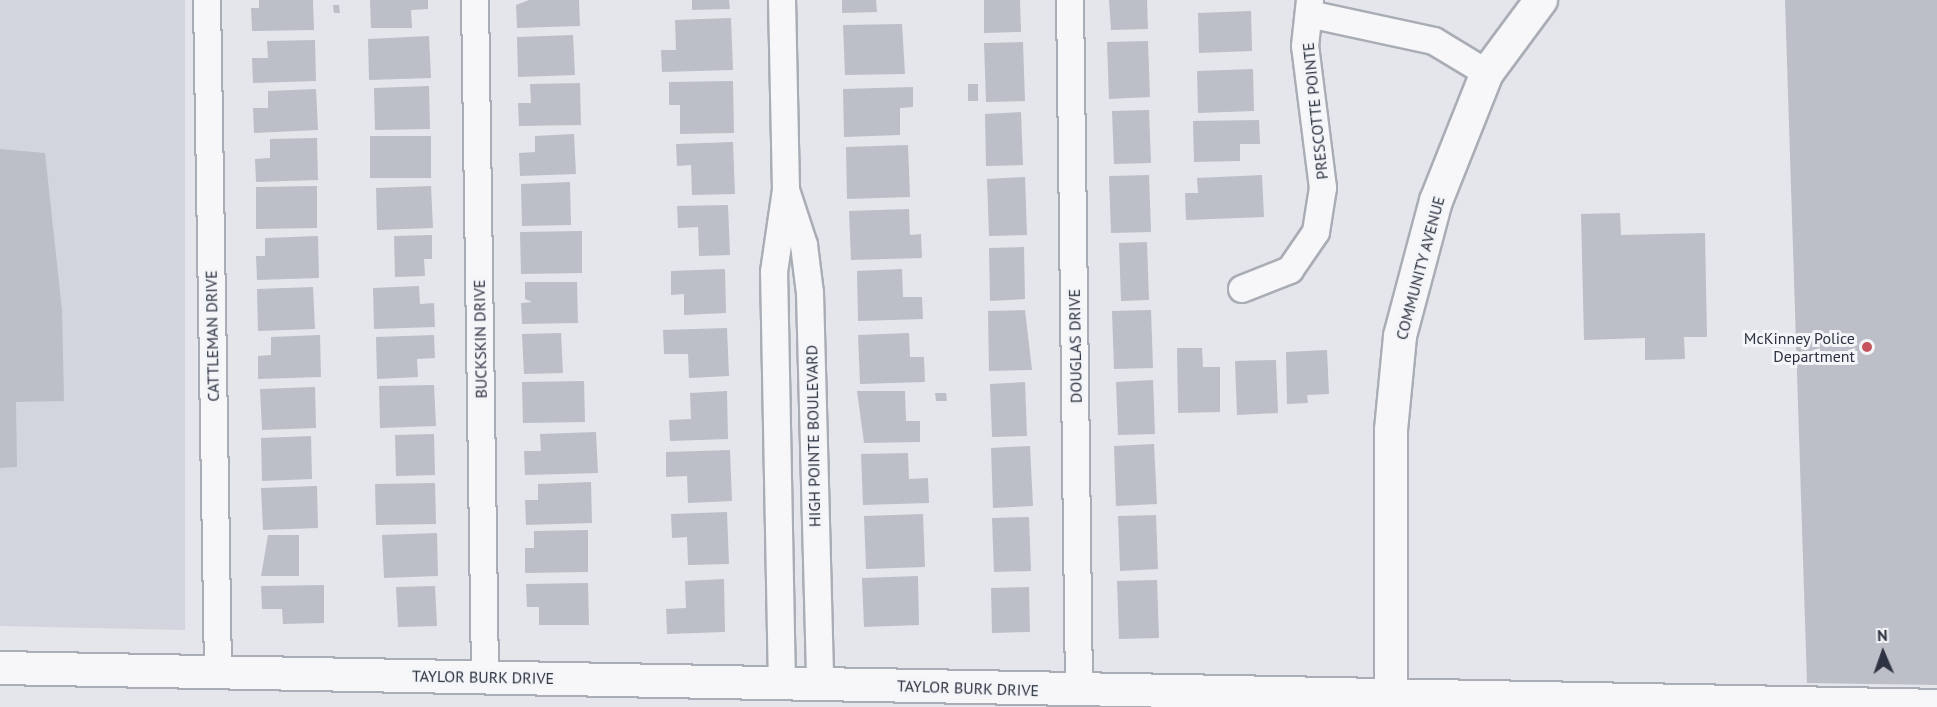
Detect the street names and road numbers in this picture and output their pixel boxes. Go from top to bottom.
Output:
street label: PRESCOTTE POINTE [1298,41,1332,181]
street label: COMMUNITY AVENUE [1391,194,1449,342]
street label: CATTLEMAN DRIVE [201,270,223,402]
street label: BUCKSKIN DRIVE [469,279,491,399]
street label: DOUGLAS DRIVE [1064,289,1086,403]
street label: HIGH POINTE BOULEVARD [802,345,824,527]
street label: TAYLOR BURK DRIVE [412,666,554,688]
street label: TAYLOR BURK DRIVE [896,676,1040,700]

